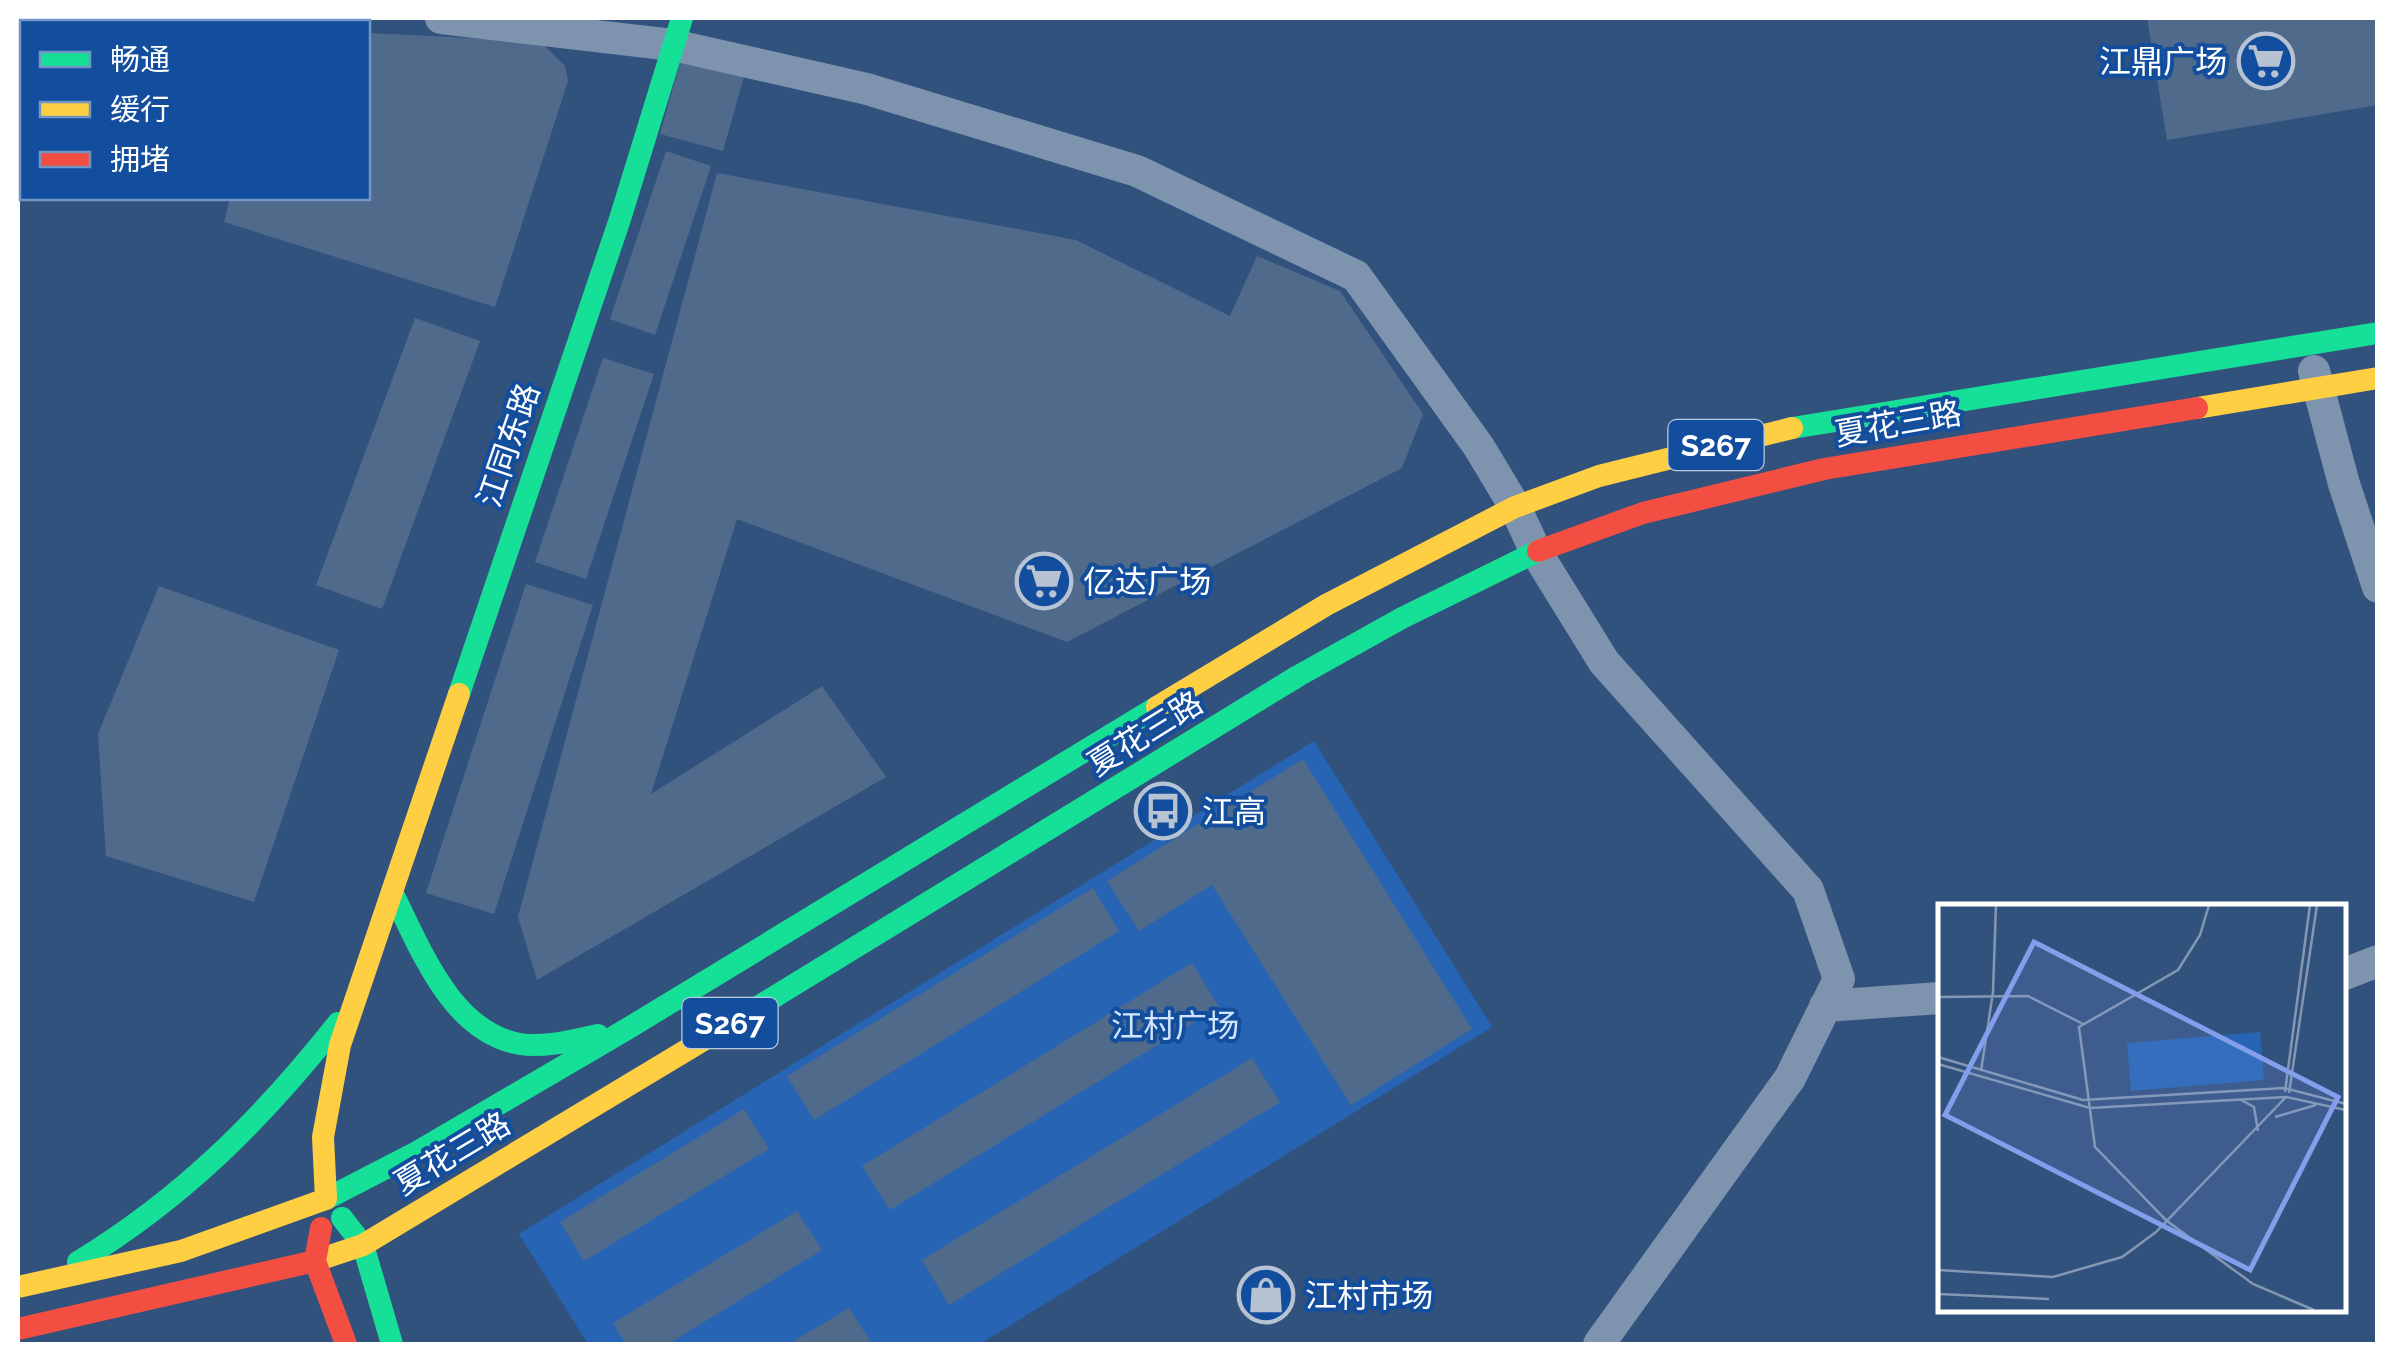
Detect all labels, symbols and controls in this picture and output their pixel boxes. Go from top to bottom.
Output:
legend [20,20,370,200]
supermarket icon: 江鼎广场 [2236,31,2296,91]
text: 畅通 [110,42,170,77]
place label: 江鼎广场 [2099,43,2227,80]
text: 缓行 [110,92,170,127]
text: 拥堵 [110,142,170,177]
street label: 江同东路 [470,378,546,512]
street label: 夏花三路 [1832,394,1964,452]
road number: S267 [1668,420,1764,470]
supermarket icon: 亿达广场 [1014,551,1074,611]
place label: 亿达广场 [1083,563,1211,600]
street label: 夏花三路 [1081,683,1209,783]
bus stop icon: 江高 [1133,781,1193,841]
place label: 江高 [1202,793,1266,830]
inset map [1938,904,2345,1312]
road number: S267 [682,998,778,1048]
park label: 江村广场 [1111,1007,1239,1044]
street label: 夏花三路 [388,1104,516,1202]
shop icon: 江村市场 [1236,1265,1296,1325]
place label: 江村市场 [1305,1277,1433,1314]

